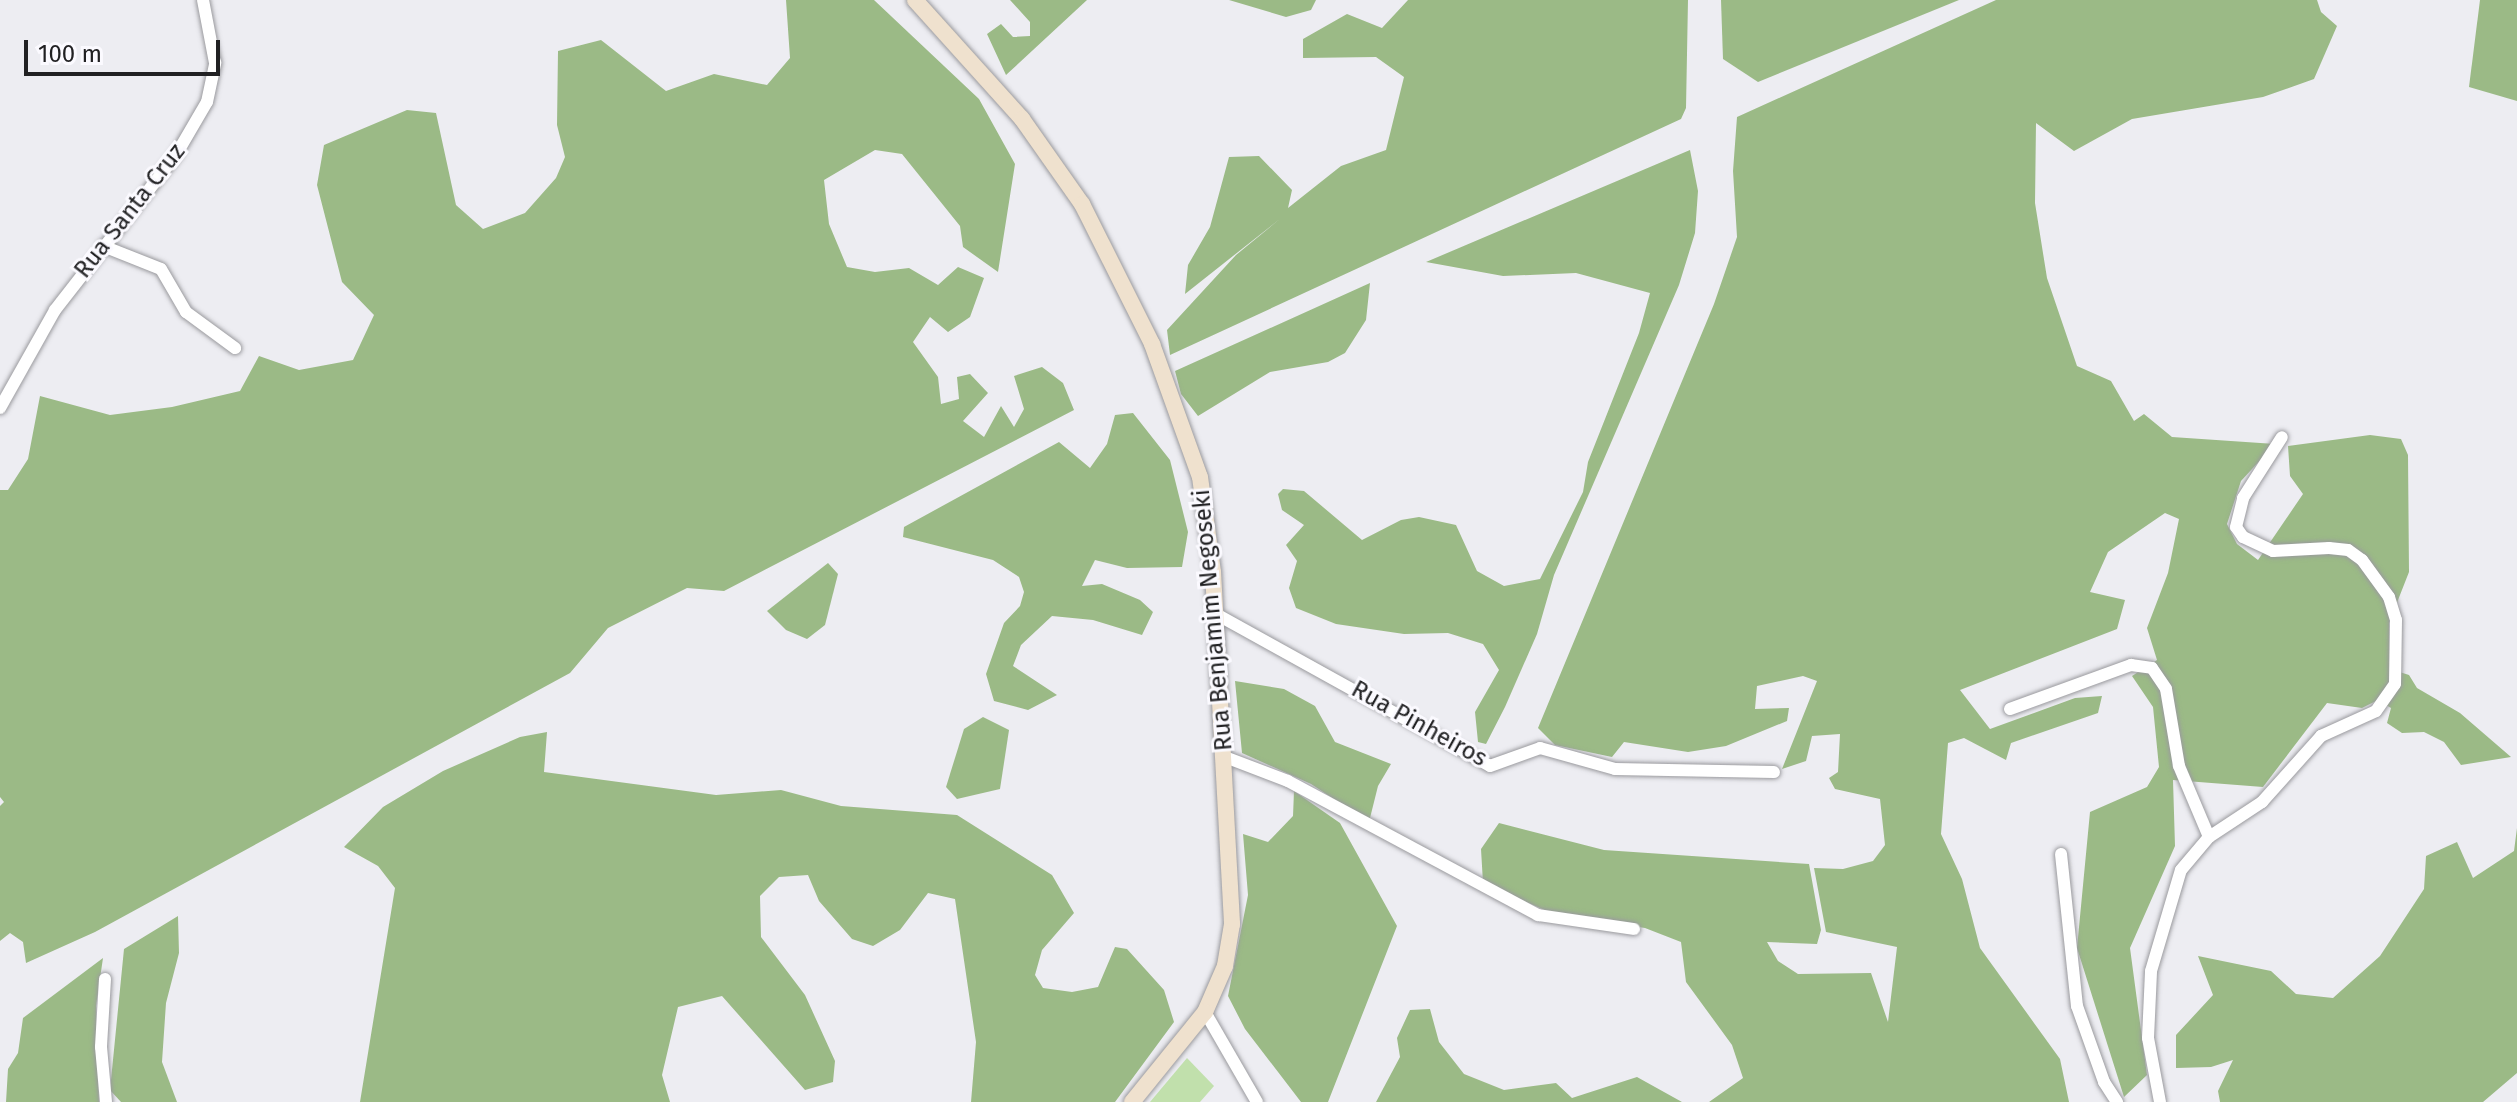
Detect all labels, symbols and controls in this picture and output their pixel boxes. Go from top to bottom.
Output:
scale bar [28,24,224,74]
text: 100 m [38,40,102,68]
street label: Rua Santa Cruz [69,138,191,284]
street label: Rua Benjamim Negoseki [1187,488,1239,752]
street label: Rua Pinheiros [1346,675,1492,773]

